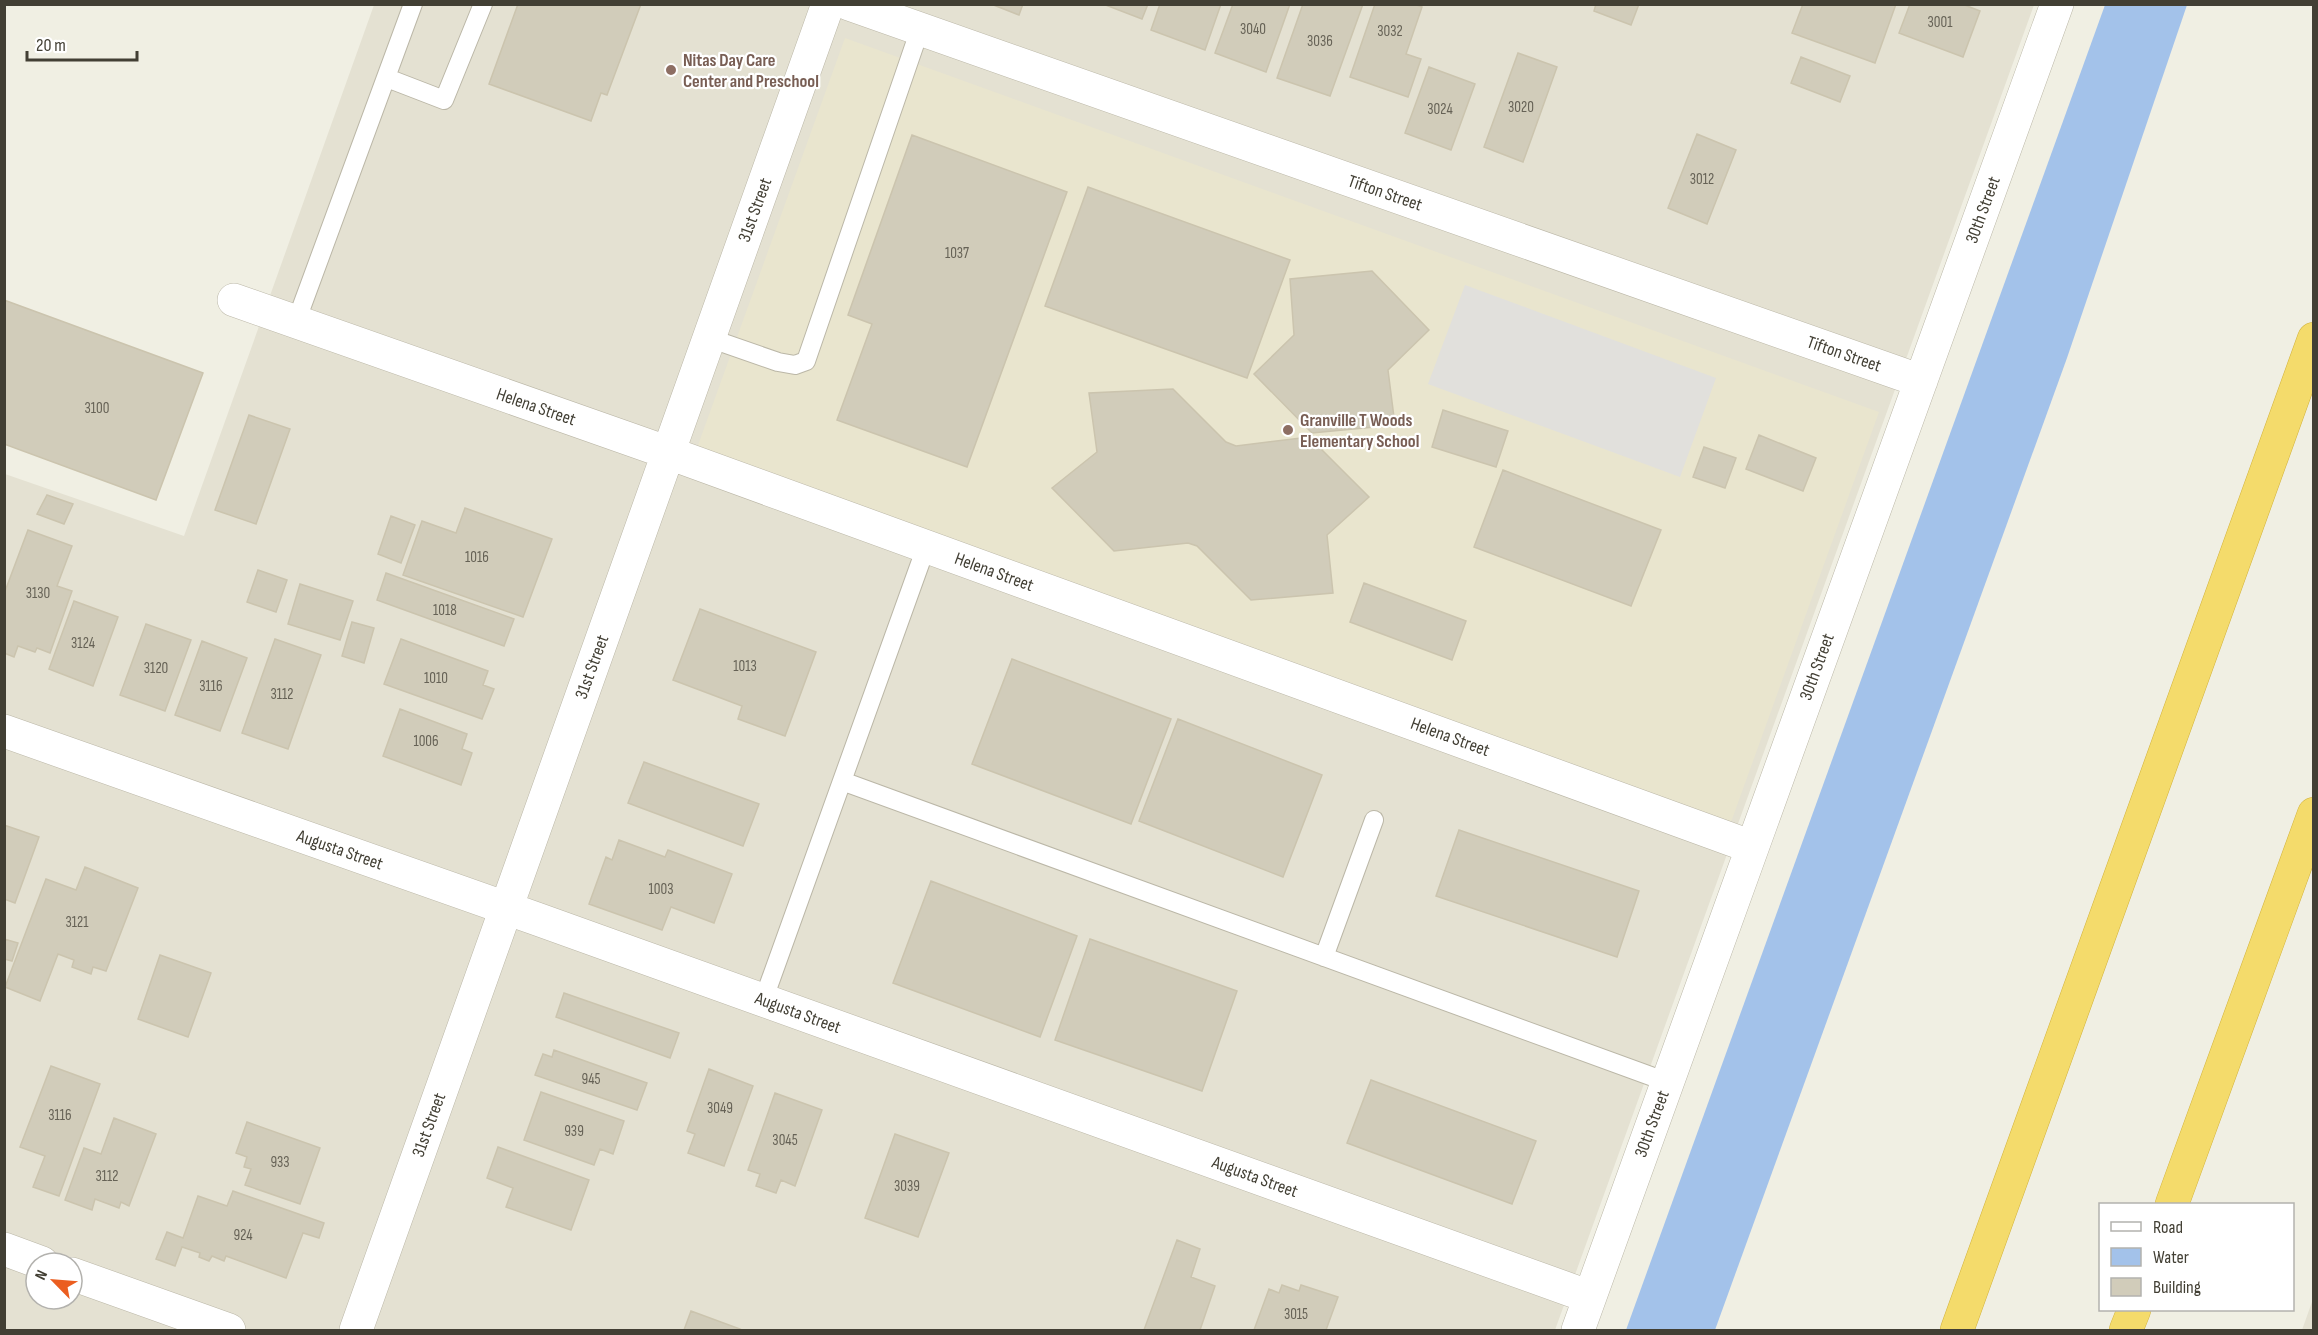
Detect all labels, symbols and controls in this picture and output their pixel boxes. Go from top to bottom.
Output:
house number: 3001 [1928,13,1953,32]
house number: 3040 [1240,20,1266,39]
house number: 3032 [1377,22,1403,41]
scale bar [27,24,136,62]
house number: 3036 [1307,32,1333,51]
text: 20 m [36,35,66,56]
place label: Nitas Day Care Center and Preschool [683,50,819,92]
marker: Nitas Day Care Center and Preschool [664,63,678,77]
house number: 3020 [1508,98,1534,117]
house number: 3024 [1427,100,1453,119]
house number: 3012 [1690,170,1714,189]
street label: Tifton Street [1345,171,1425,216]
street label: 30th Street [1961,173,2005,246]
street label: 31st Street [734,175,776,245]
house number: 1037 [945,244,969,263]
street label: Tifton Street [1804,332,1884,377]
street label: Helena Street [494,384,579,431]
house number: 3100 [85,399,109,418]
place label: Granville T Woods Elementary School [1300,410,1419,452]
marker: Granville T Woods Elementary School [1281,423,1295,437]
house number: 1016 [465,548,489,567]
street label: Helena Street [952,548,1037,596]
house number: 3130 [26,584,50,603]
house number: 1018 [433,601,457,620]
street label: 30th Street [1795,630,1839,703]
street label: 31st Street [571,632,613,702]
house number: 3124 [71,634,95,653]
house number: 1013 [733,657,757,676]
house number: 3120 [144,659,168,678]
house number: 1010 [424,669,448,688]
house number: 3116 [199,677,223,696]
house number: 3112 [270,685,294,704]
street label: Helena Street [1408,713,1493,761]
house number: 1006 [413,732,439,751]
street label: Augusta Street [293,825,386,875]
house number: 1003 [649,880,673,899]
house number: 3121 [65,913,89,932]
street label: Augusta Street [751,987,844,1038]
house number: 945 [582,1070,600,1089]
street label: 30th Street [1630,1087,1674,1160]
street label: 31st Street [408,1090,450,1160]
house number: 3049 [707,1099,733,1118]
house number: 3116 [48,1106,72,1125]
house number: 939 [564,1122,584,1141]
house number: 3045 [772,1131,798,1150]
street label: Augusta Street [1208,1151,1301,1202]
house number: 933 [270,1153,290,1172]
house number: 3112 [95,1167,119,1186]
house number: 3039 [894,1177,920,1196]
legend [2099,1203,2294,1311]
text: Road [2153,1217,2183,1238]
house number: 924 [233,1226,253,1245]
text: Water [2153,1247,2189,1268]
north arrow [24,1251,84,1311]
text: N [31,1267,52,1283]
text: Building [2153,1277,2201,1298]
house number: 3015 [1284,1305,1308,1324]

